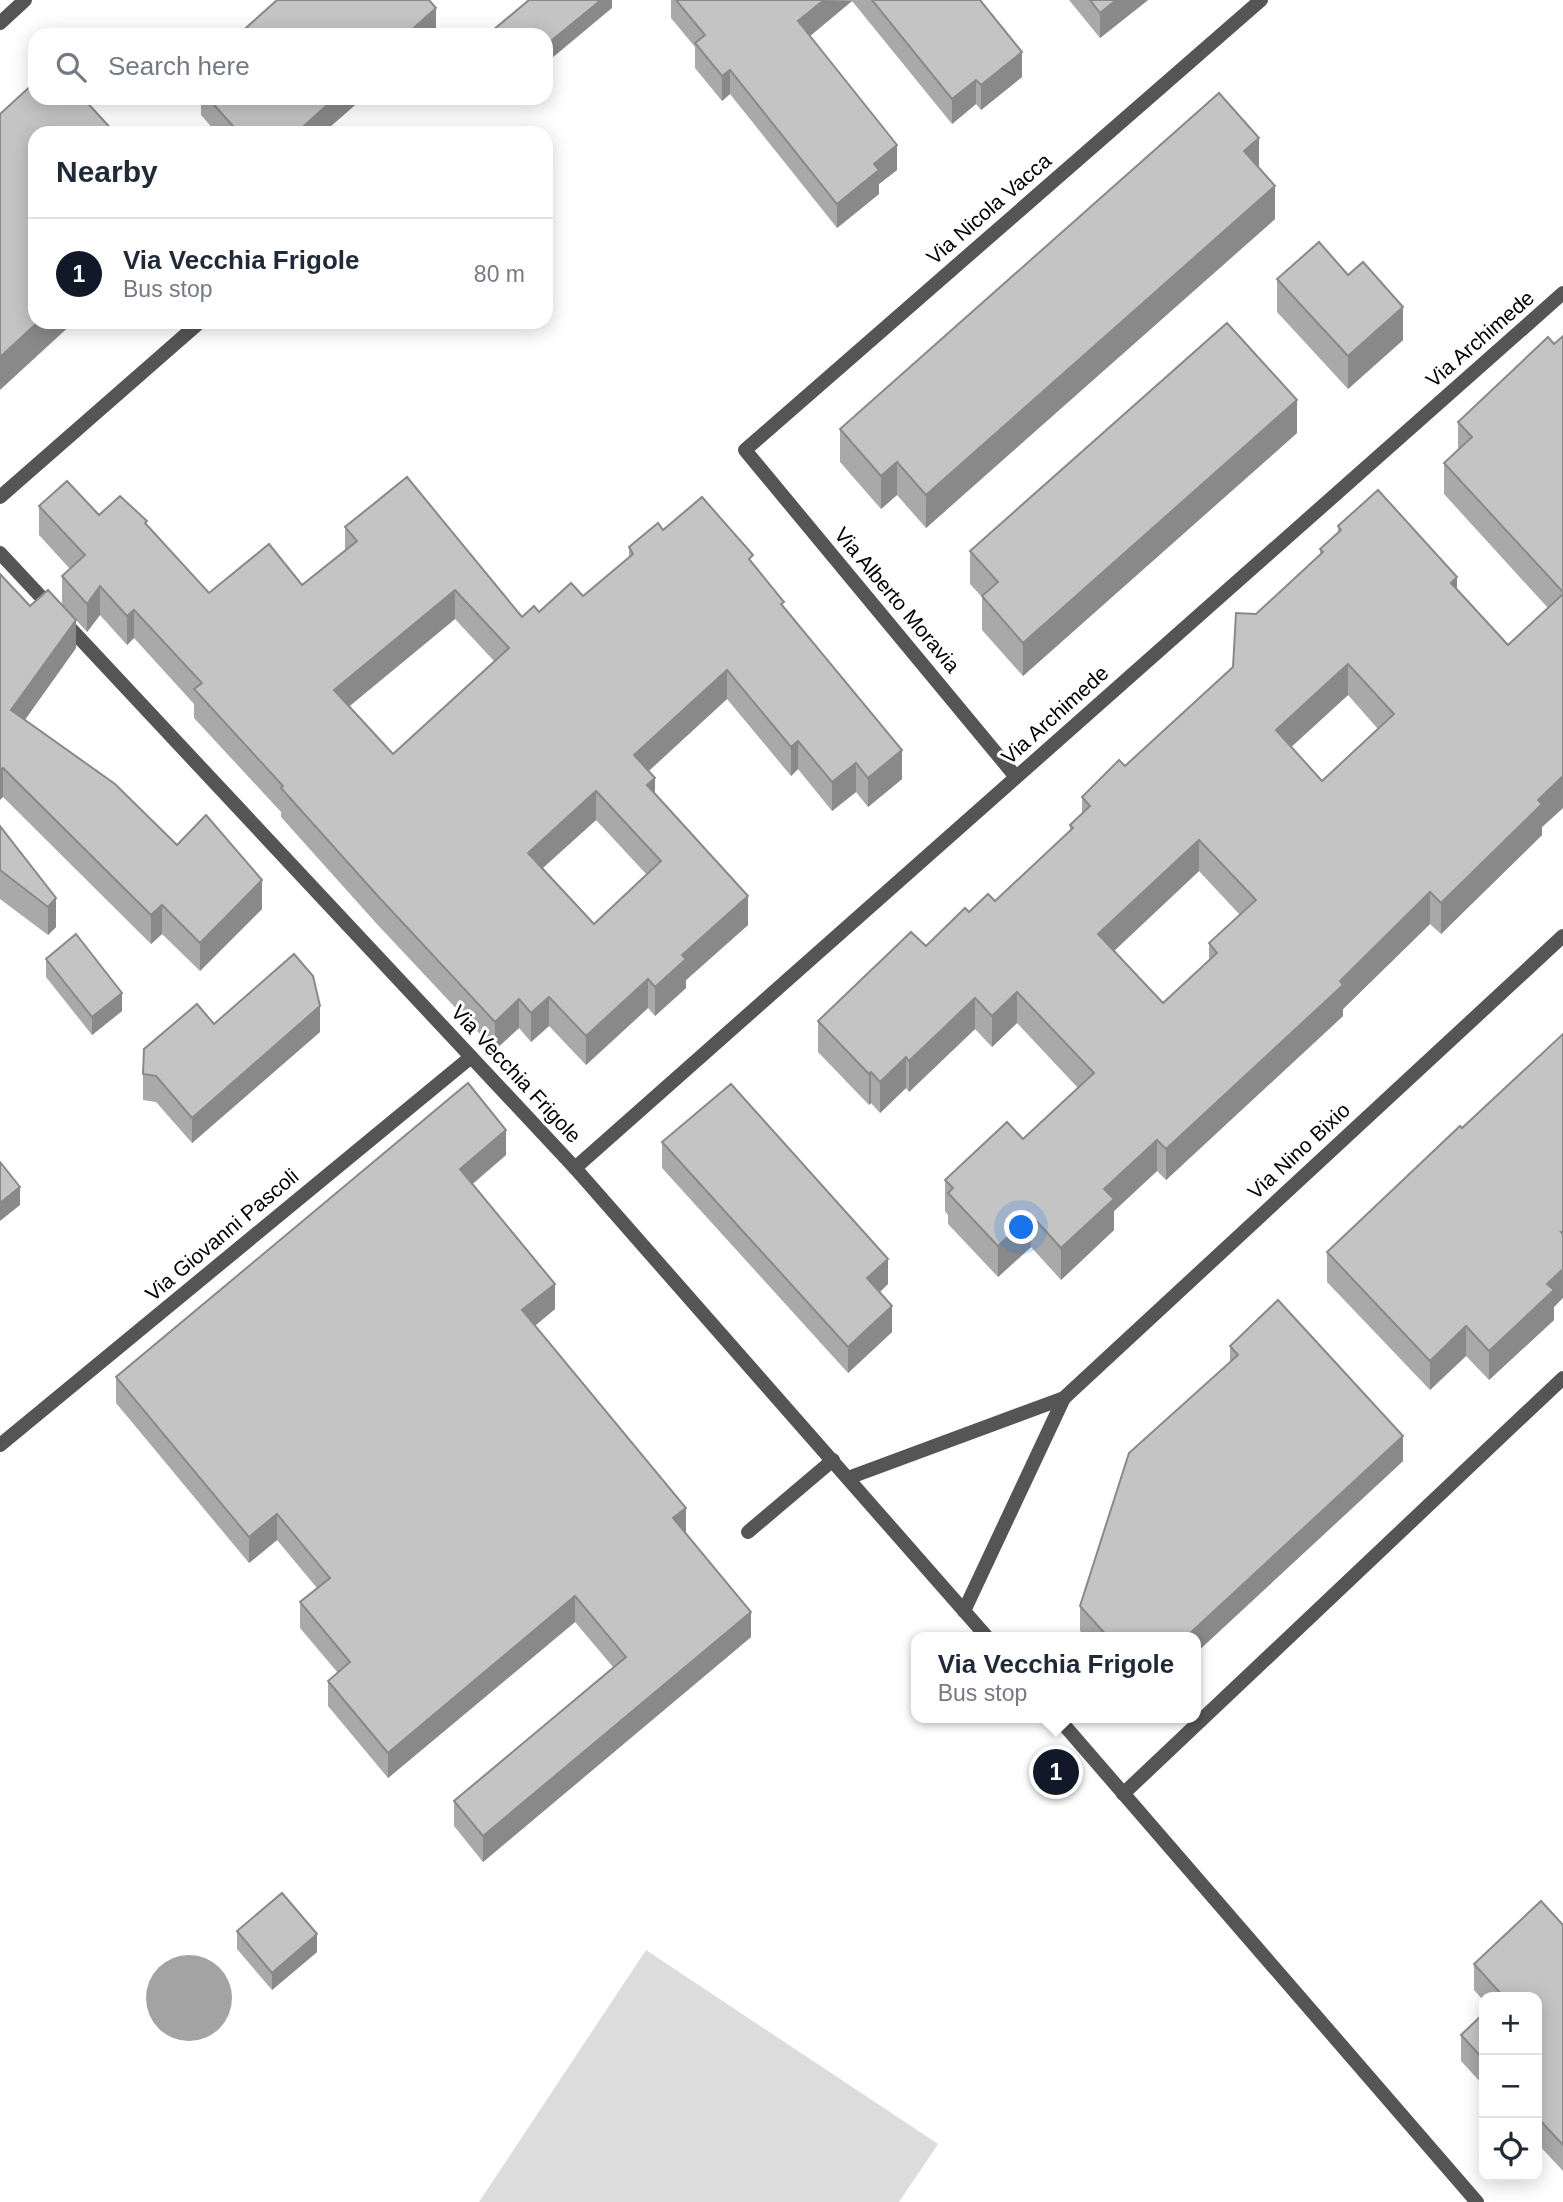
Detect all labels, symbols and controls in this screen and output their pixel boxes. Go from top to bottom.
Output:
search box [28,28,553,105]
icon: search [52,48,90,86]
text: Search here [108,51,250,81]
street label: Via Nicola Vacca [922,148,1056,269]
text: Nearby [56,155,158,188]
text: Via Vecchia Frigole [123,245,360,275]
text: 1 [73,261,85,287]
text: 80 m [474,261,525,287]
text: Bus stop [123,276,213,302]
street label: Via Archimede [1421,286,1538,392]
street label: Via Alberto Moravia [830,523,965,677]
street label: Via Archimede [997,661,1113,768]
street label: Via Vecchia Frigole [447,1000,586,1147]
street label: Via Nino Bixio [1243,1098,1354,1203]
street label: Via Giovanni Pascoli [141,1164,303,1305]
your location [1004,1210,1038,1244]
popup [911,1632,1201,1723]
text: Via Vecchia Frigole [938,1649,1174,1679]
text: Bus stop [938,1680,1027,1706]
pin: 1 [1033,1746,1079,1798]
map controls [1479,1992,1542,2181]
button: + [1479,1992,1542,2055]
button: − [1479,2055,1542,2118]
button: locate [1479,2118,1542,2181]

